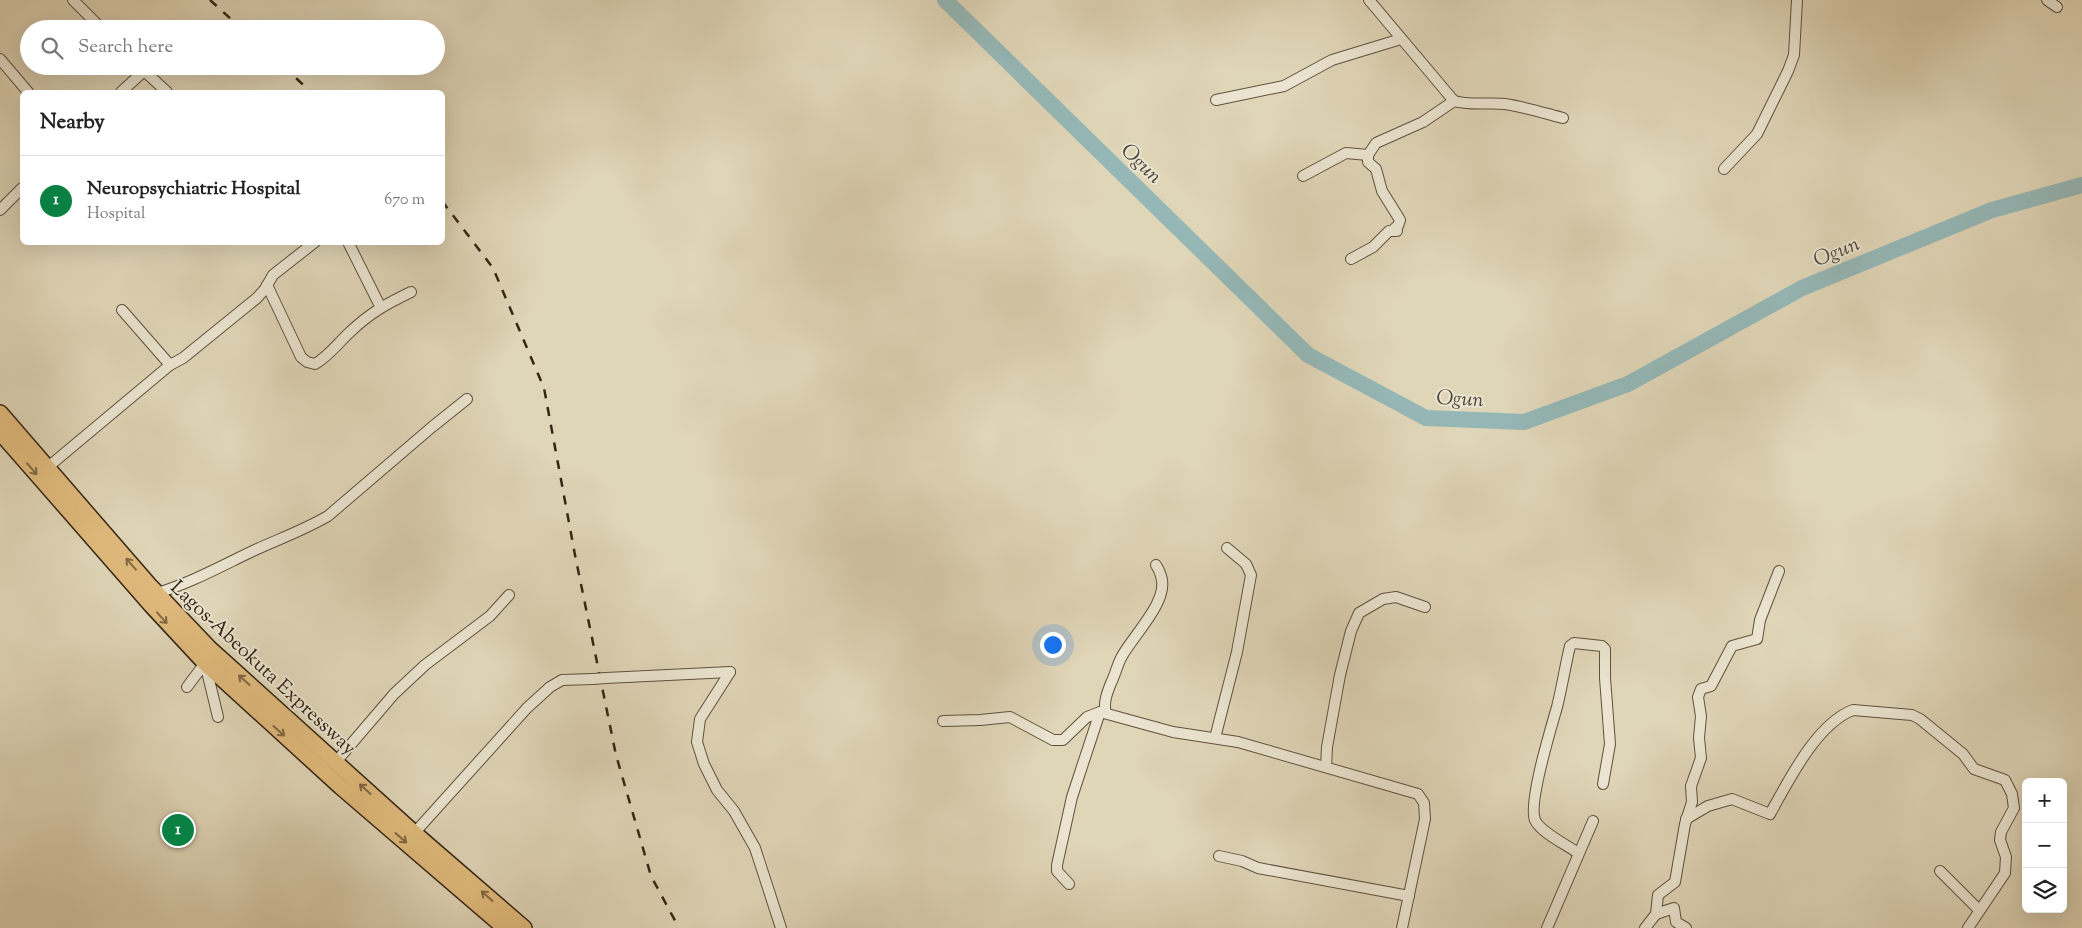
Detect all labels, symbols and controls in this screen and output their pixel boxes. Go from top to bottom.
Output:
search box [20,20,445,75]
icon: search [38,34,66,62]
text: Search here [78,34,173,61]
text: Nearby [40,108,105,138]
water label: Ogun [1113,137,1168,192]
text: Neuropsychiatric Hospital [87,176,301,203]
text: 1 [53,189,59,212]
text: 670 m [384,189,425,212]
text: Hospital [87,203,145,226]
water label: Ogun [1809,230,1864,276]
water label: Ogun [1435,384,1484,416]
one-way arrow [26,463,38,476]
one-way arrow [125,557,136,570]
street label: Lagos-Abeokuta Expressway [163,575,362,763]
one-way arrow [157,611,168,624]
your location [1040,632,1066,658]
one-way arrow [237,674,250,686]
one-way arrow [272,725,285,737]
map controls [2022,778,2067,913]
button: + [2022,778,2067,823]
one-way arrow [358,783,371,795]
pin: 1 [162,811,194,849]
button: − [2022,823,2067,868]
one-way arrow [394,833,407,844]
button: layers [2022,868,2067,913]
one-way arrow [480,890,493,902]

